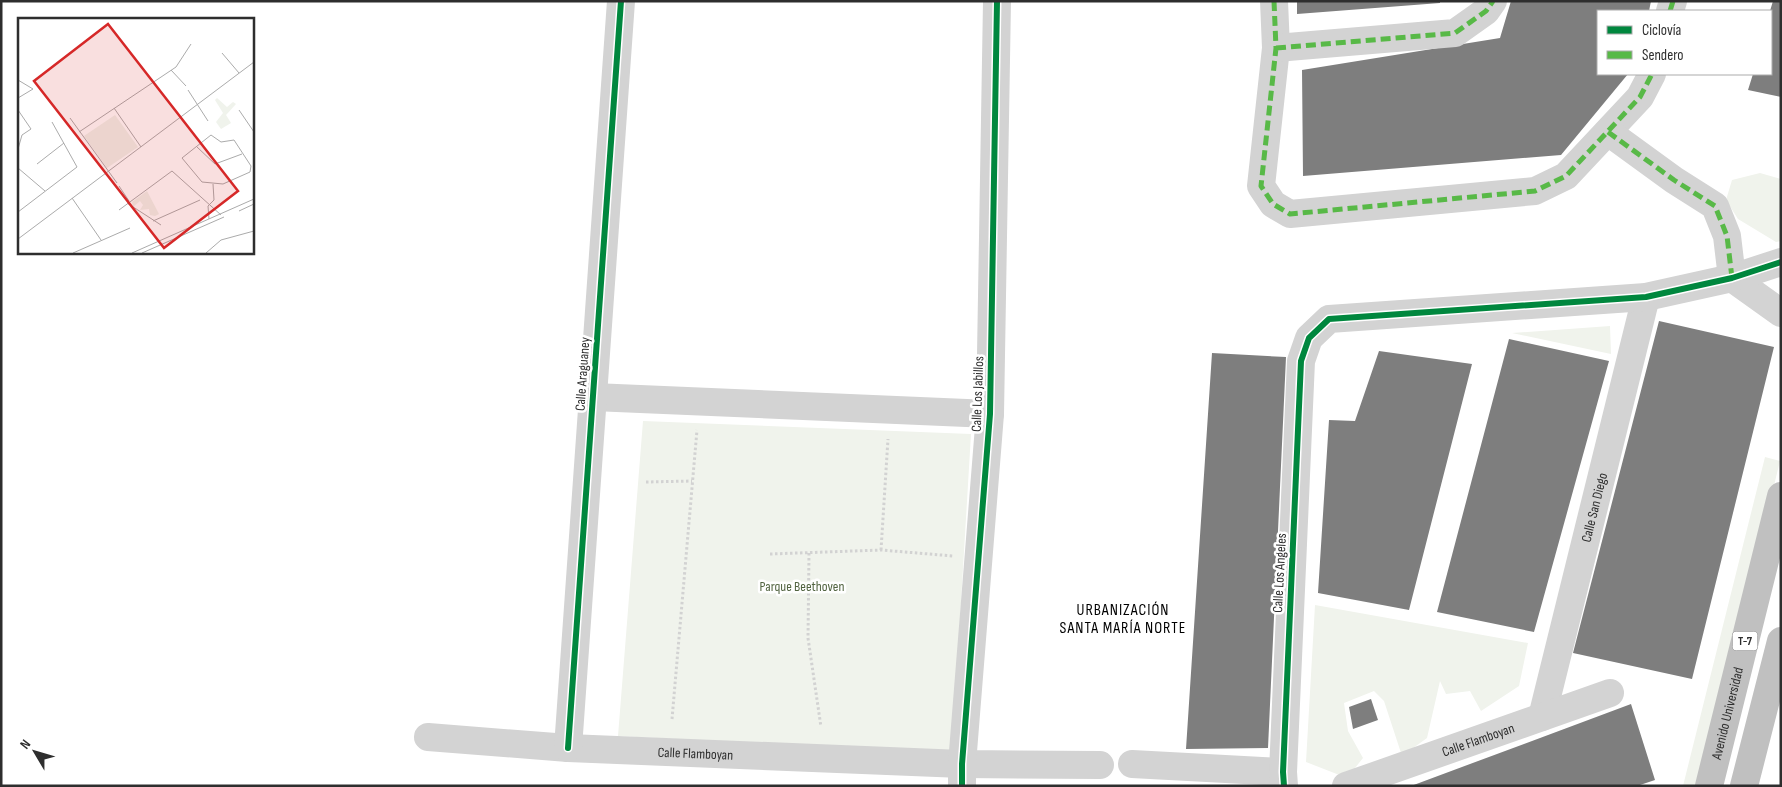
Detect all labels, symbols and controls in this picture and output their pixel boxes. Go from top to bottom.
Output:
legend [1597,10,1772,75]
inset map [18,18,254,254]
text: Ciclovía [1642,21,1682,40]
text: Sendero [1642,46,1683,65]
street label: Calle Araguaney [571,336,594,412]
street label: Calle Los Jabillos [968,356,987,432]
street label: Calle San Diego [1578,471,1611,544]
street label: Calle Los Angeles [1269,533,1290,613]
park label: Parque Beethoven [760,578,844,595]
district label: URBANIZACIÓN SANTA MARÍA NORTE [1060,601,1186,638]
road number: T-7 [1732,631,1758,650]
street label: Avenido Universidad [1708,665,1747,762]
street label: Calle Flamboyan [1440,719,1517,761]
north arrow [10,727,60,777]
text: N [16,736,34,752]
street label: Calle Flamboyan [657,744,733,764]

